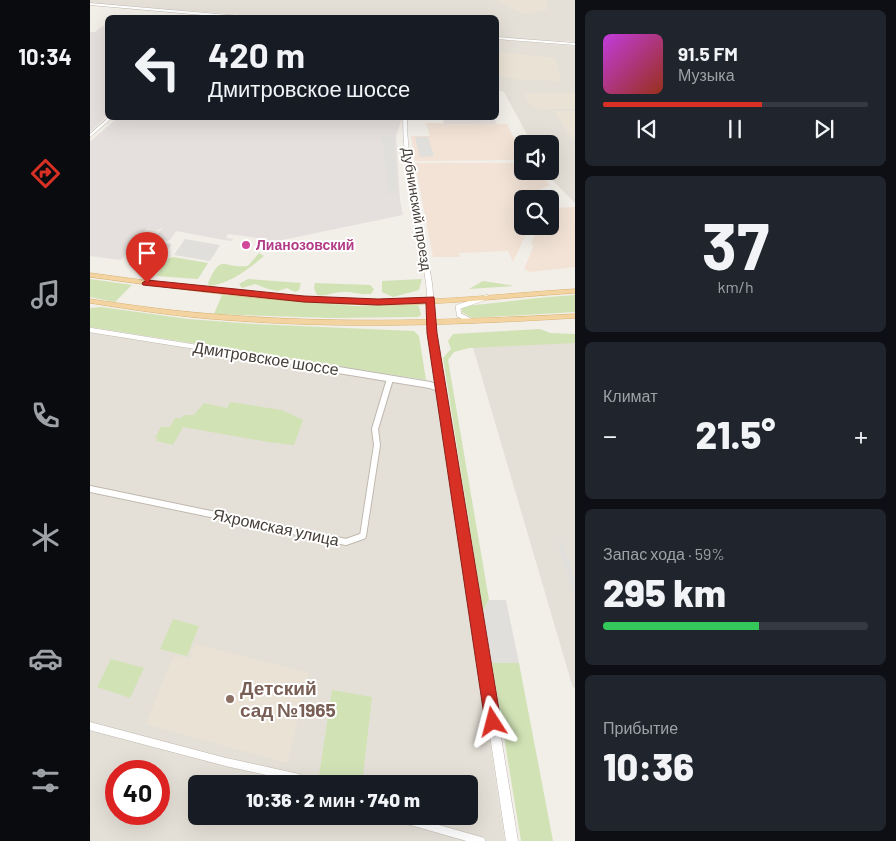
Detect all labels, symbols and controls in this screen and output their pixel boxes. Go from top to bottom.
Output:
text: 420 m [208,33,305,75]
icon: left [125,35,190,100]
text: 91.5 FM [678,42,738,65]
text: 10:34 [18,43,72,69]
text: Музыка [678,65,735,84]
text: Дмитровское шоссе [208,75,410,101]
icon: previous [633,115,661,143]
icon: pause [721,115,749,143]
icon: next [810,115,838,143]
map controls [514,135,559,235]
button: sound [514,135,559,180]
street label: Дубнинский проезд [399,146,436,272]
icon: directions [28,156,63,191]
button: search [514,190,559,235]
text: 37 [702,205,769,283]
pin [126,232,168,283]
place label: Лианозовский [256,236,354,253]
icon: arrive [133,239,161,267]
marker: Лианозовский [240,239,252,251]
icon: music [28,277,63,312]
text: km/h [717,277,754,296]
street label: Дмитровское шоссе [192,337,340,378]
text: Климат [603,386,657,405]
icon: phone [28,398,63,433]
text: 21.5° [695,411,776,457]
text: − [603,418,617,452]
text: + [854,418,868,452]
street label: Яхромская улица [211,504,341,549]
icon: climate [28,520,63,555]
text: Запас хода · 59% [603,544,725,563]
text: 295 km [603,569,726,615]
icon: car [28,641,63,676]
place label: Детский сад №1965 [240,676,336,721]
marker: Детский сад №1965 [224,693,236,705]
position arrow [466,695,518,747]
text: Прибытие [603,718,678,737]
text: 10:36 [603,743,694,789]
speed limit sign: 40 [105,760,170,825]
icon: filters [28,763,63,798]
text: 10:36 · 2 мин · 740 m [246,788,420,811]

